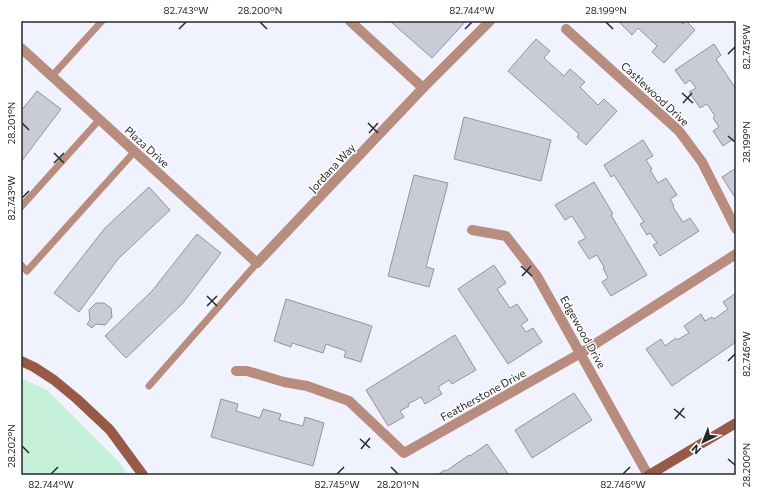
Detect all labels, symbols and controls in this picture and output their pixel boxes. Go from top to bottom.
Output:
text: 82.743°W [163,4,209,16]
text: 28.200°N [238,4,282,16]
text: 82.744°W [449,4,495,16]
text: 28.199°N [585,4,627,16]
text: 82.745°W [740,24,752,70]
street label: Castlewood Drive [619,59,692,129]
text: 28.201°N [5,102,17,144]
text: 28.199°N [740,121,752,163]
street label: Plaza Drive [122,123,172,170]
street label: Jordana Way [306,140,359,196]
text: 82.743°W [5,175,17,221]
street label: Edgewood Drive [558,293,609,371]
text: 82.746°W [740,331,752,377]
street label: Featherstone Drive [438,366,528,423]
north arrow [683,422,723,462]
text: 28.202°N [5,424,17,468]
text: N [688,442,703,457]
text: 28.200°N [740,443,752,487]
text: 82.744°W [28,478,74,490]
text: 82.745°W [314,478,360,490]
text: 28.201°N [377,478,419,490]
text: 82.746°W [600,478,646,490]

